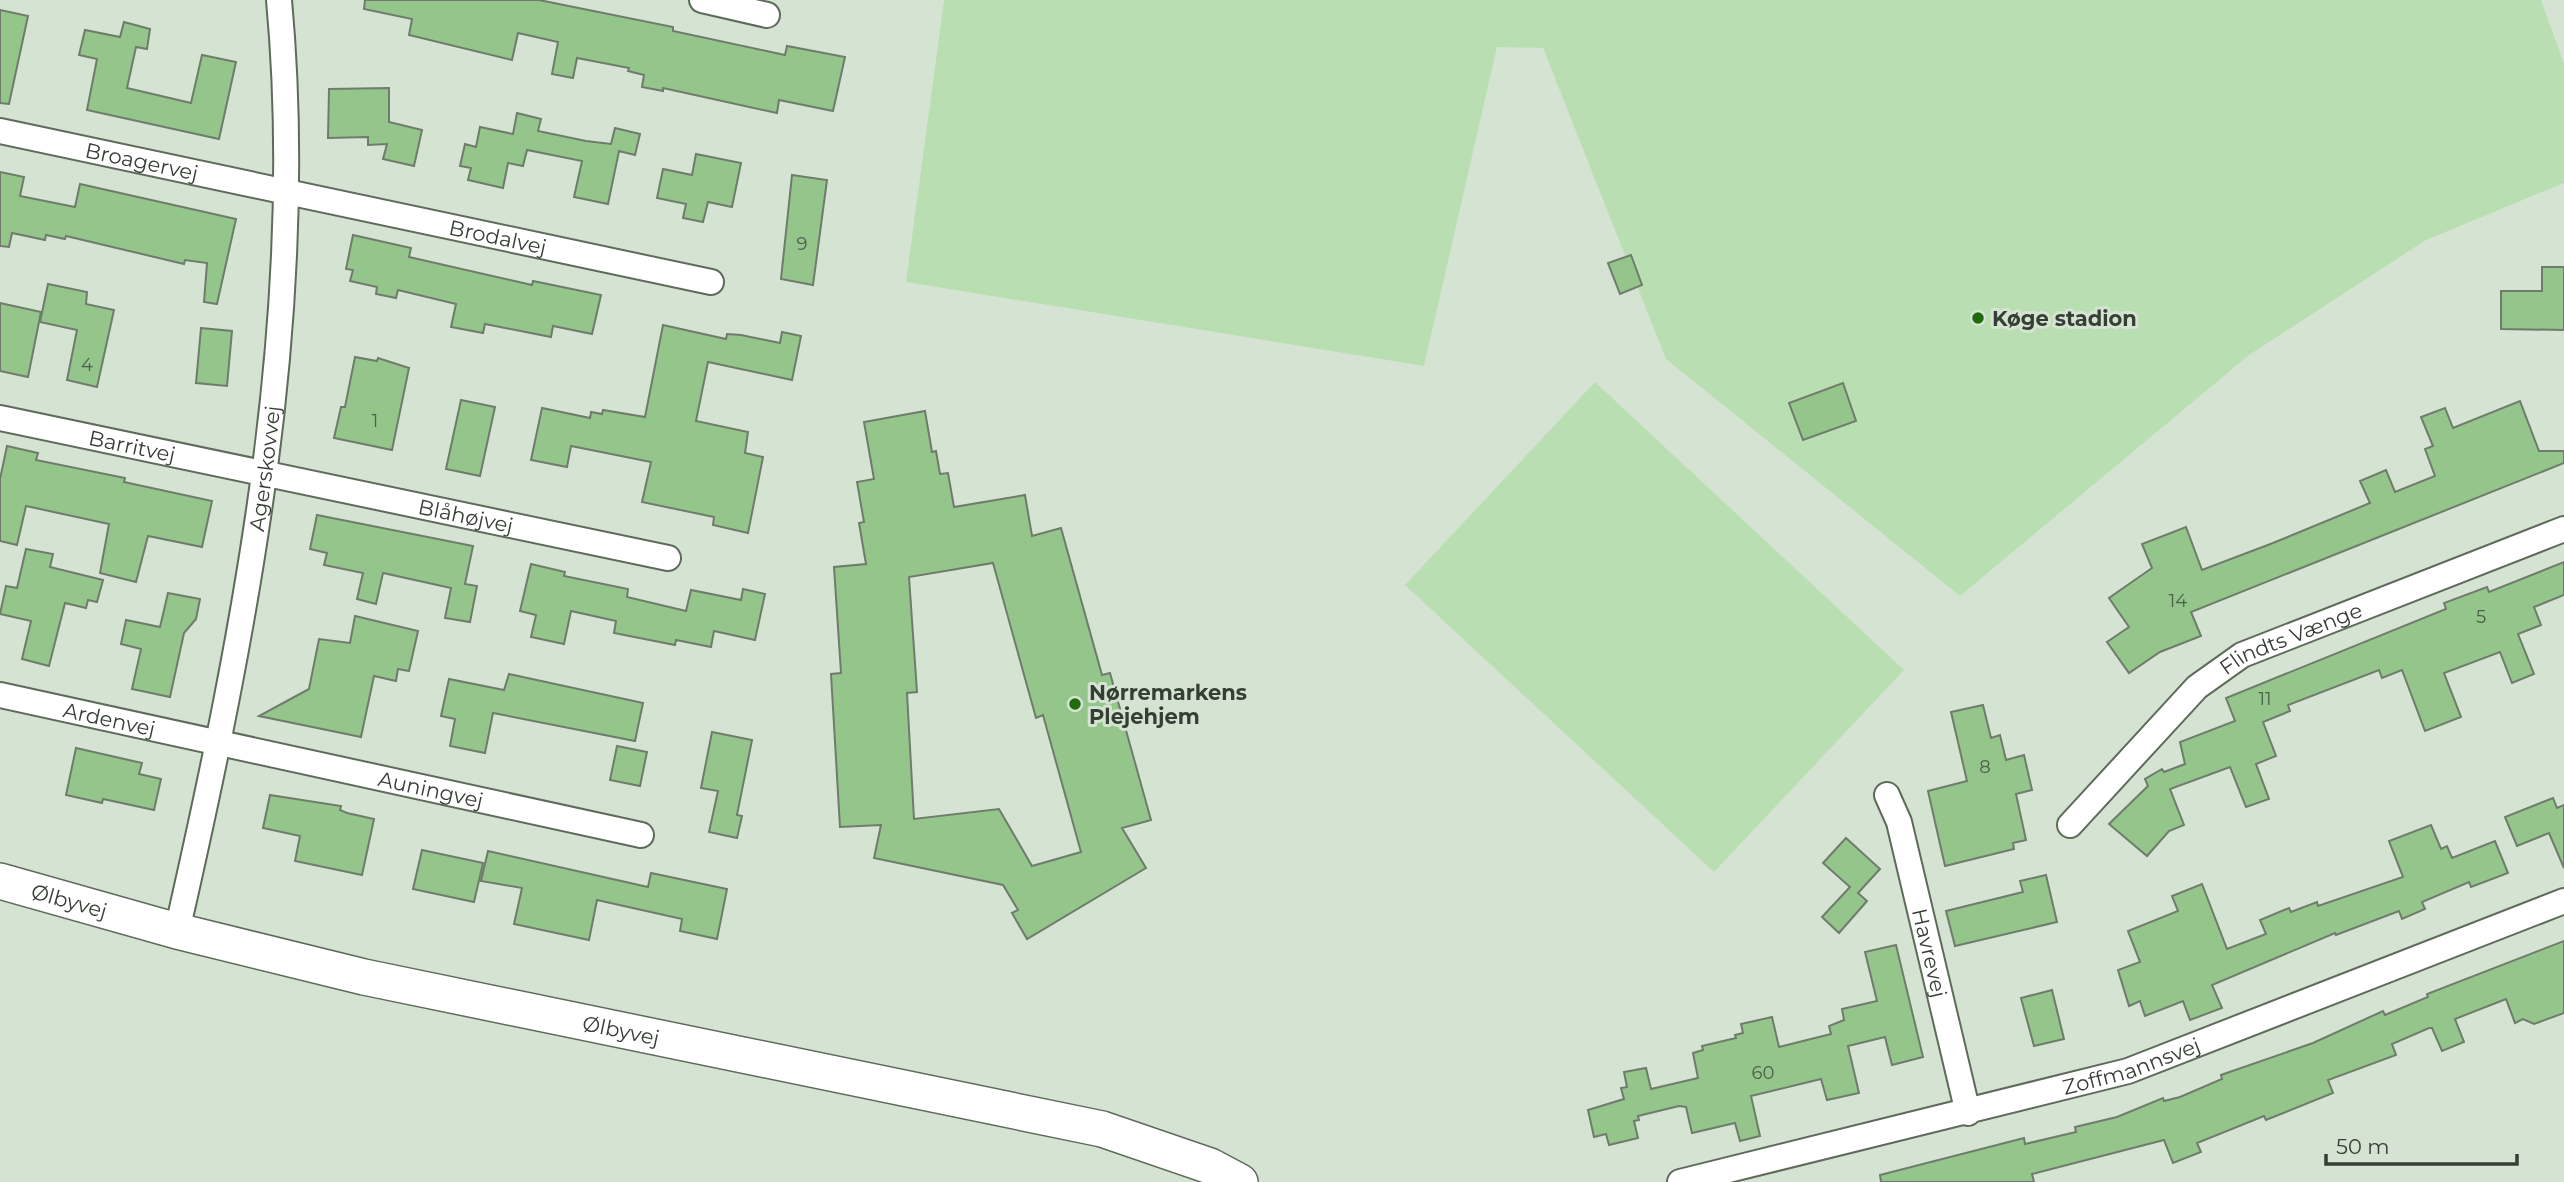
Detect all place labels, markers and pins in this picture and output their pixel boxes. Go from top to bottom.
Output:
place label: Køge stadion [1992,306,2137,331]
marker: Køge stadion [1970,310,1986,326]
place label: Nørremarkens Plejehjem [1089,680,1247,729]
marker: Nørremarkens Plejehjem [1067,696,1083,712]

